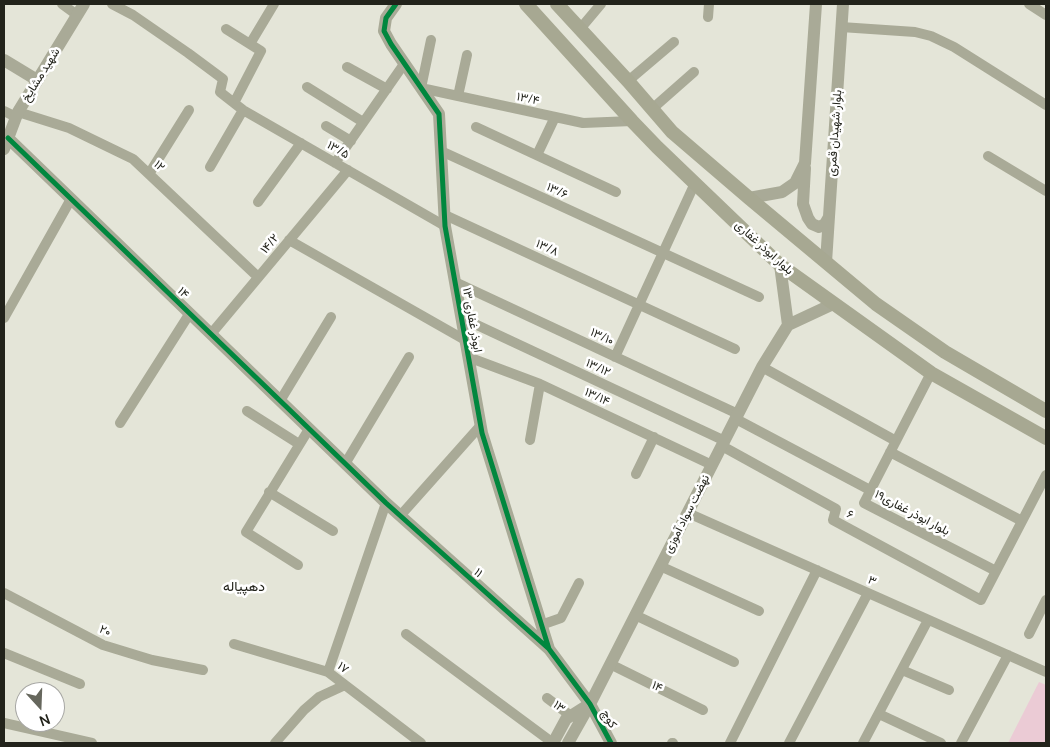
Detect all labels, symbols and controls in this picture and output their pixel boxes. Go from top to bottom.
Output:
street label: شهید مشایخ [19,45,63,105]
street label: بلوار شهیدان قمری [825,89,845,177]
street label: ۱۳/۴ [515,90,541,108]
street label: ۱۳/۵ [324,138,352,162]
street label: ۱۲ [151,157,167,175]
street label: ۱۳/۶ [544,180,570,202]
street label: بلوار ابوذر غفاری [732,218,796,278]
street label: ۱۴/۲ [258,231,282,257]
street label: ۱۳/۸ [533,237,561,259]
street label: ۱۴ [174,284,192,302]
street label: ۱۳ ابوذر غفاری [459,286,485,354]
street label: ۱۳/۱۰ [588,325,616,349]
street label: ۱۳/۱۲ [583,356,613,380]
street label: ۱۳/۱۴ [582,385,612,409]
street label: نهضت سواد آموزی [661,472,713,556]
street label: بلوار ابوذر غفاری۱۹ [872,487,952,539]
street label: ۶ [844,507,856,523]
street label: ۱۱ [471,565,485,581]
street label: ۳ [865,573,879,589]
district label: دهپیاله [223,579,265,595]
street label: ۲۰ [97,622,113,640]
street label: ۱۷ [335,659,351,677]
street label: ۱۴ [649,678,665,696]
north arrow [15,682,65,732]
street label: ۱۳ [550,698,568,716]
street label: کوچ [598,707,620,731]
text: N [37,710,53,731]

